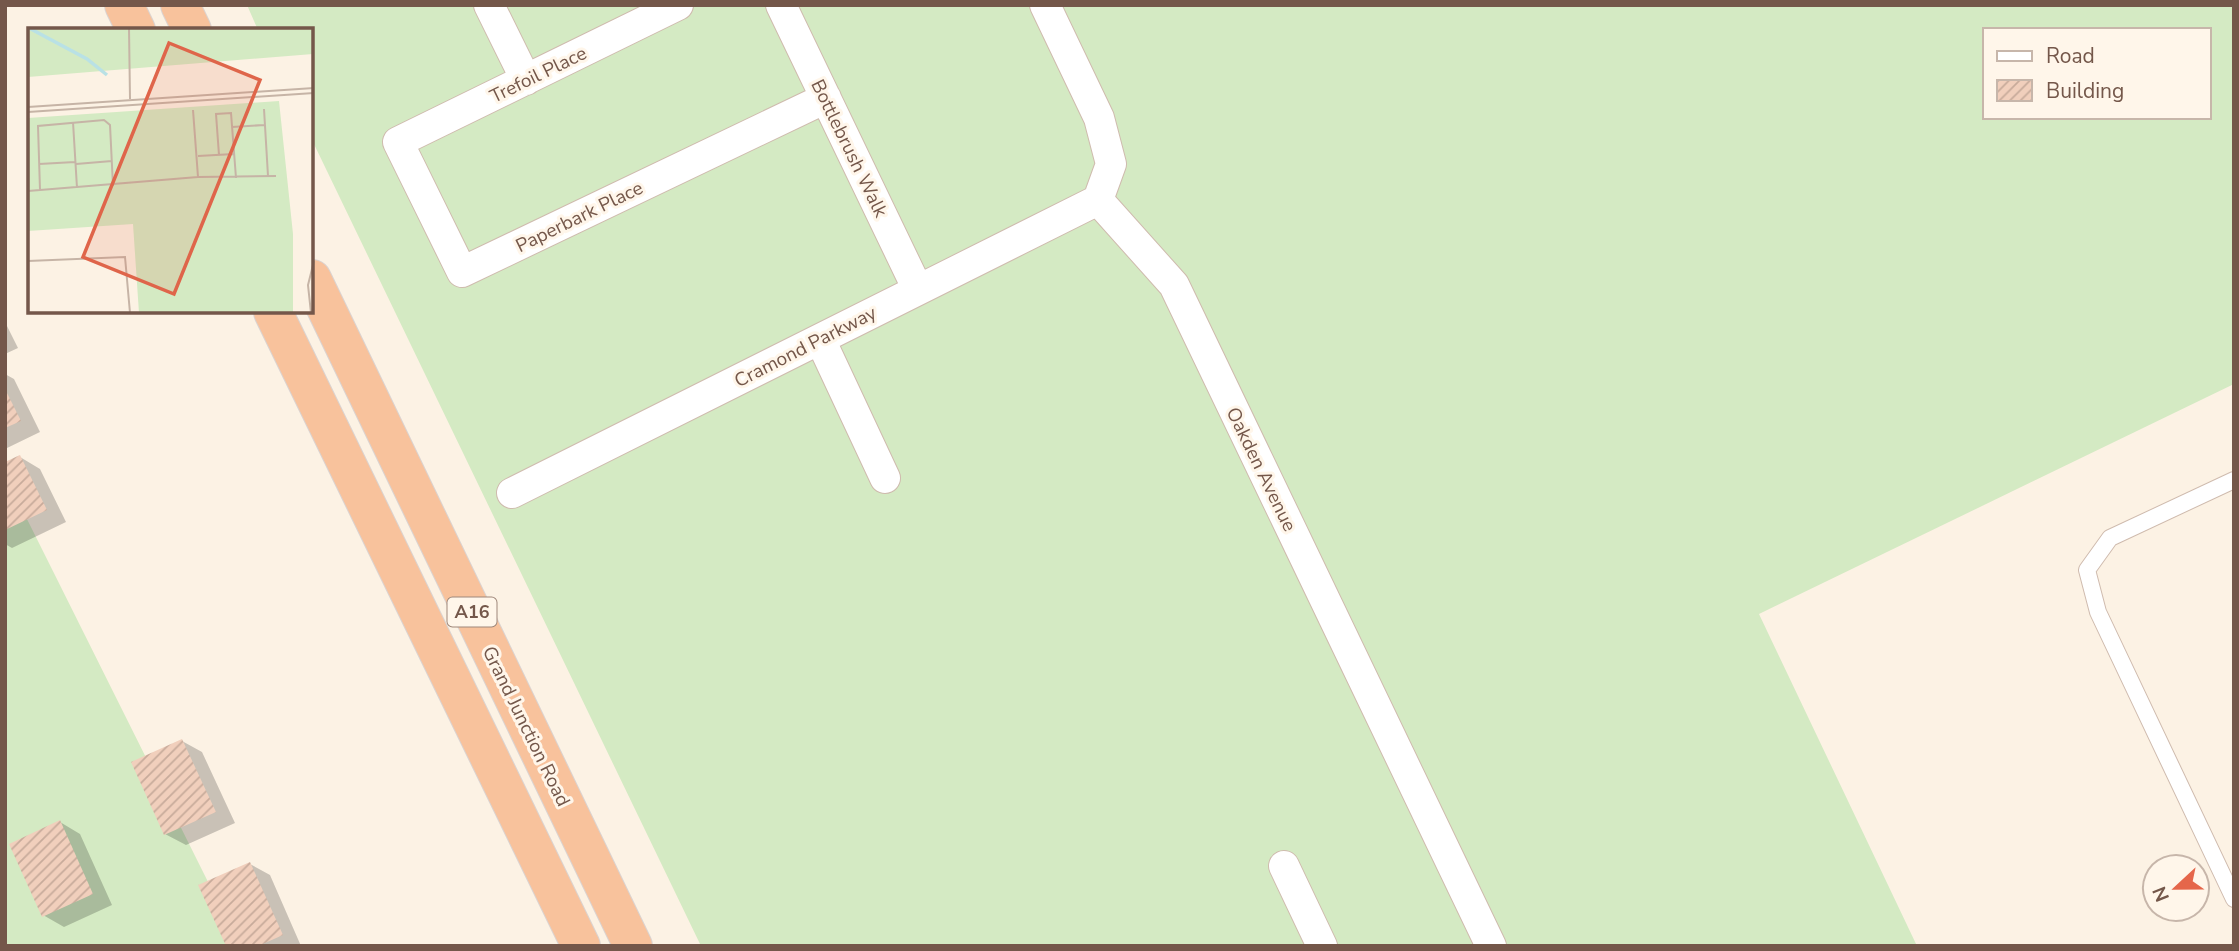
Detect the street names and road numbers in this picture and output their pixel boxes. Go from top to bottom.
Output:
street label: Trefoil Place [486,40,591,110]
street label: Bottlebrush Walk [804,75,894,222]
street label: Paperbark Place [512,175,647,259]
street label: Cramond Parkway [730,300,881,394]
street label: Oakden Avenue [1220,403,1302,536]
road number: A16 [448,598,496,626]
street label: Grand Junction Road [476,642,576,811]

